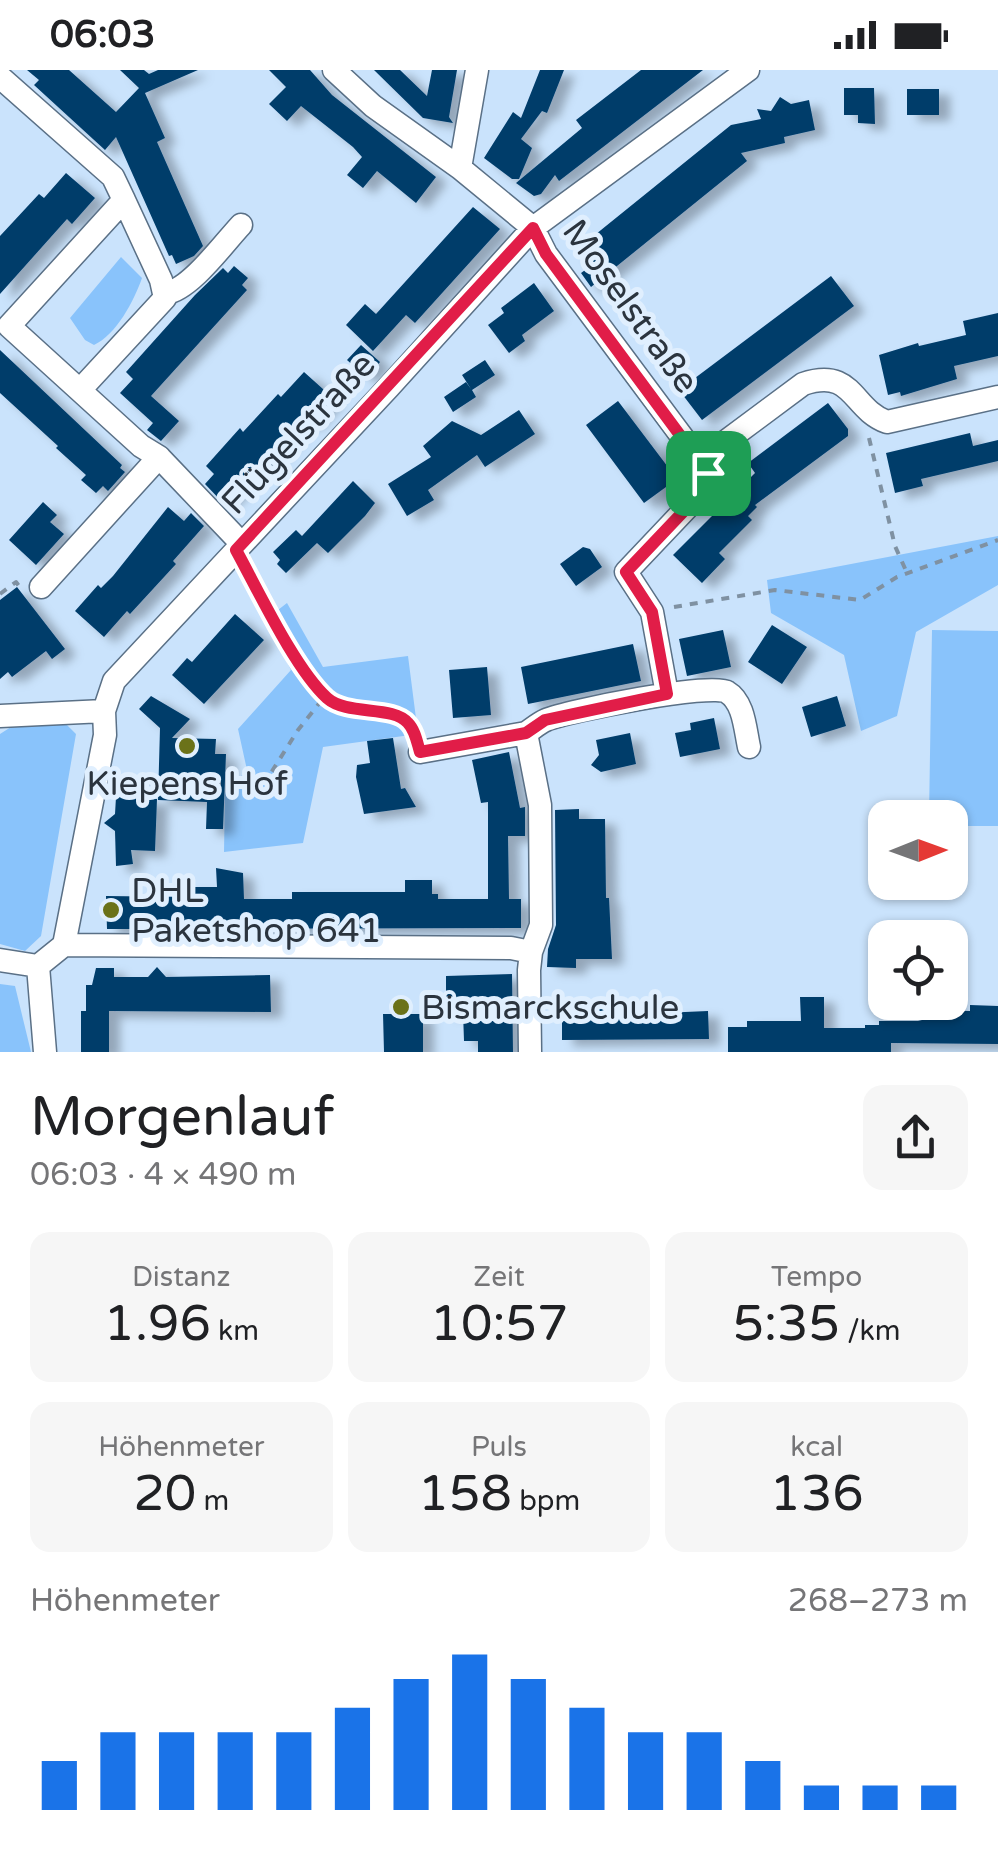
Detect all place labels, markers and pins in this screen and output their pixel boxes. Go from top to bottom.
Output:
pin [666,431,751,516]
marker: Kiepens Hof [176,735,198,757]
place label: Kiepens Hof [86,763,288,805]
place label: DHL Paketshop 641 [131,870,382,952]
marker: DHL Paketshop 641 [100,899,122,921]
place label: Bismarckschule [421,987,679,1029]
marker: Bismarckschule [390,996,412,1018]

